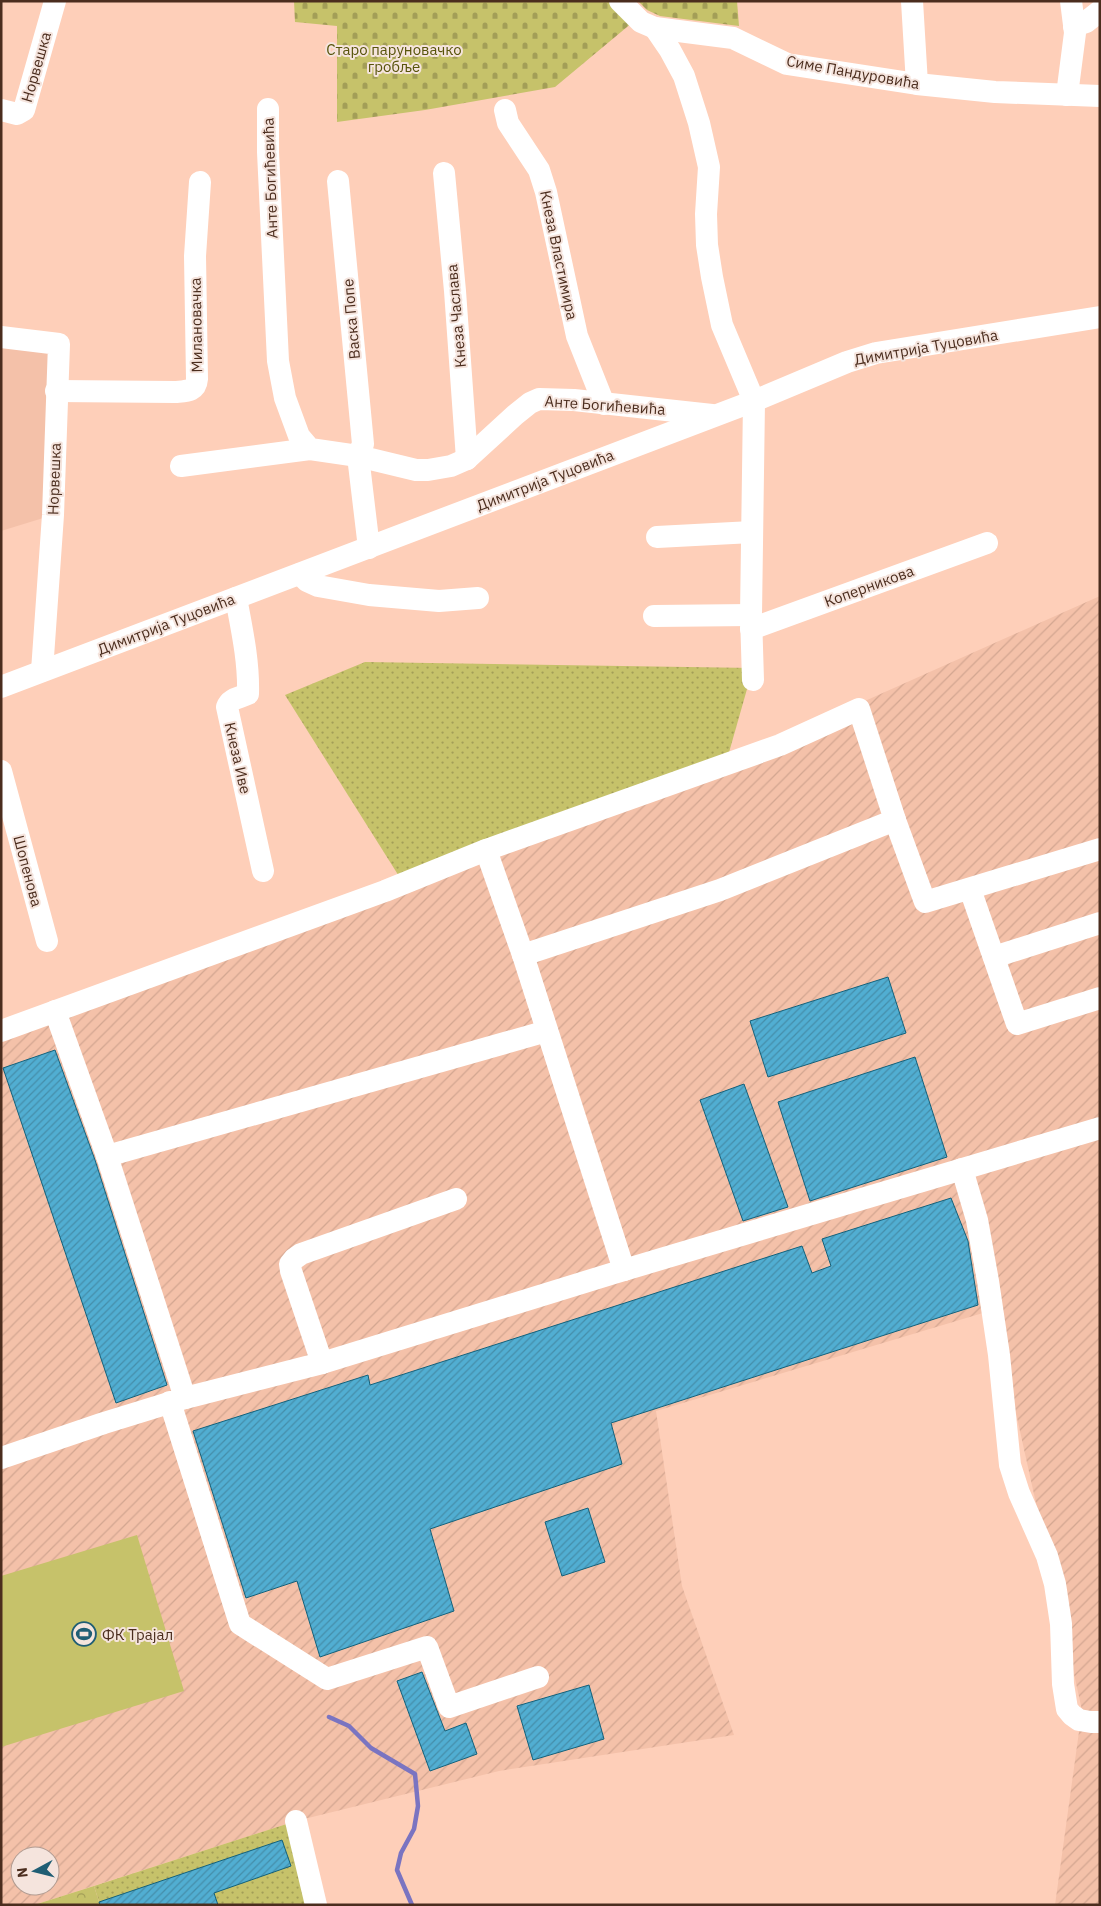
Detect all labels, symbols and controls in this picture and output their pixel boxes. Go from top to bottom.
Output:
street label: Норвешка [17,30,55,104]
park label: Старо паруновачко гробље [326,40,462,76]
street label: Симе Пандуровића [785,51,921,93]
street label: Анте Богићевића [258,117,282,239]
street label: Кнеза Властимира [536,189,582,321]
street label: Кнеза Часлава [442,263,470,369]
street label: Милановачка [186,277,206,373]
street label: Васка Попе [338,278,364,360]
street label: Димитрија Туцовића [853,325,999,369]
street label: Анте Богићевића [544,391,666,419]
street label: Норвешка [43,442,65,516]
street label: Димитрија Туцовића [474,445,616,515]
street label: Коперникова [822,561,916,611]
street label: Димитрија Туцовића [95,589,237,659]
street label: Кнеза Иве [221,720,255,796]
street label: Шопенова [9,833,47,909]
sports icon: ФК Трајал [71,1621,97,1647]
place label: ФК Трајал [102,1625,173,1644]
north arrow [10,1846,60,1896]
text: N [13,1866,32,1879]

